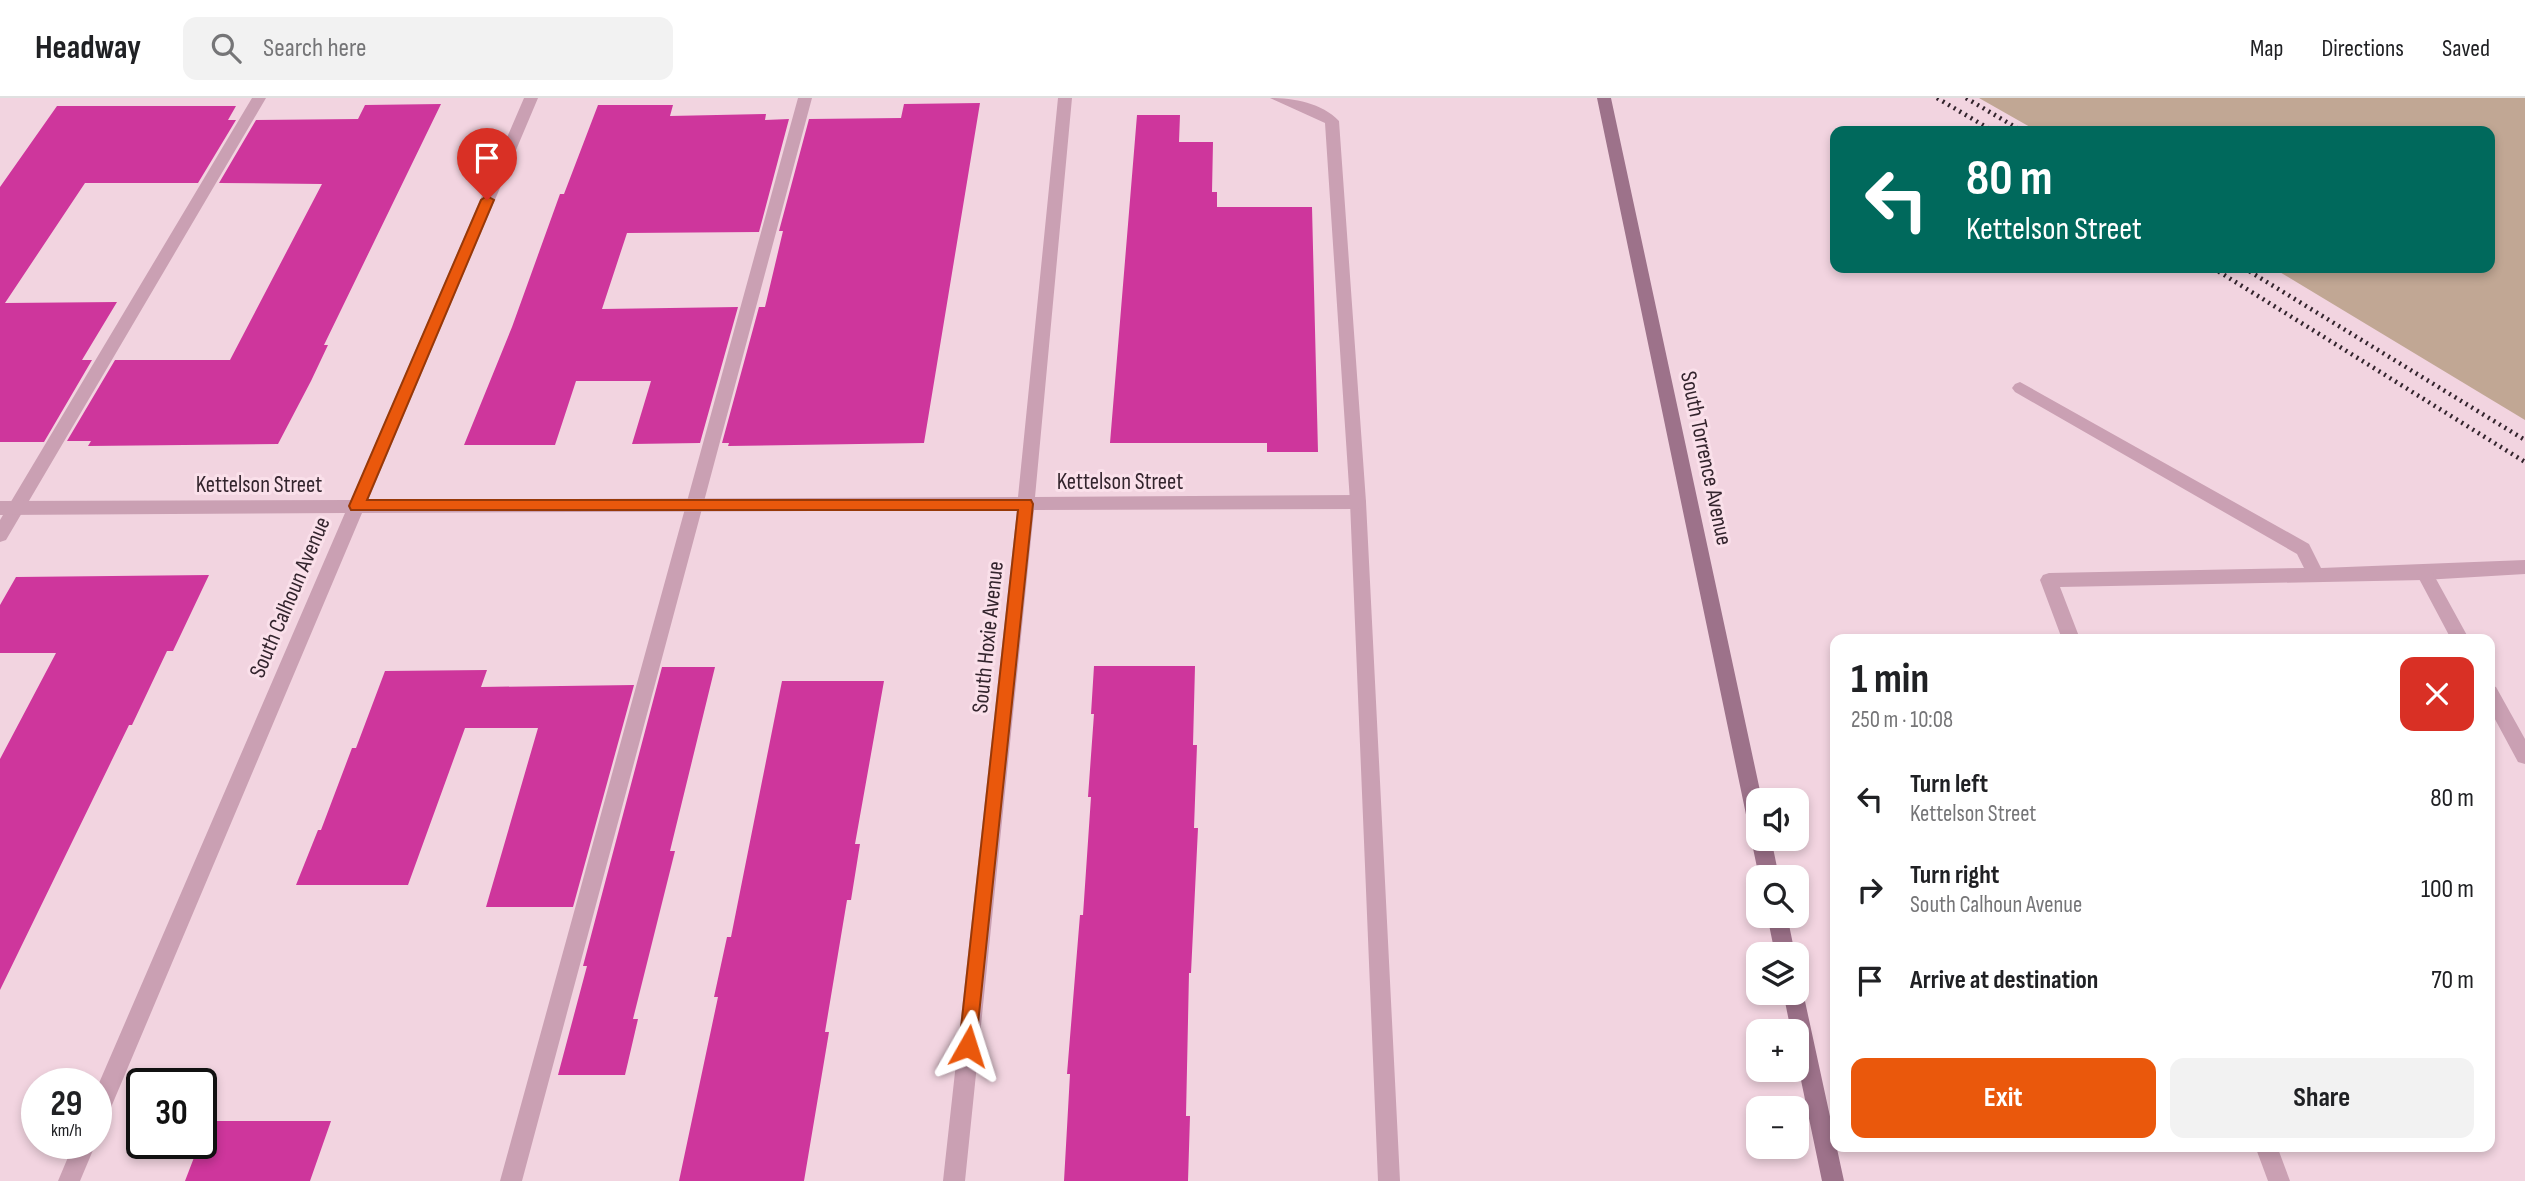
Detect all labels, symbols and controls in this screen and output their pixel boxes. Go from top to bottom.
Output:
search box [183,17,673,80]
text: Headway [35,28,141,68]
icon: search [207,29,245,67]
text: Search here [263,33,366,64]
text: Map [2250,34,2283,63]
text: Directions [2321,34,2404,63]
text: Saved [2442,34,2490,63]
pin [457,128,517,200]
icon: arrive [468,139,506,177]
text: 80 m [1966,150,2053,209]
icon: left [1851,154,1942,245]
text: Kettelson Street [1966,210,2142,249]
street label: South Torrence Avenue [1674,369,1738,548]
street label: Kettelson Street [1057,468,1183,496]
street label: Kettelson Street [196,471,322,499]
street label: South Calhoun Avenue [243,513,336,682]
street label: South Hoxie Avenue [966,560,1010,714]
text: 1 min [1851,654,1929,705]
button: close [2400,657,2474,731]
text: 250 m · 10:08 [1851,706,1953,734]
text: Turn left [1910,769,1988,800]
icon: left [1851,780,1889,818]
text: 80 m [2430,783,2474,814]
map controls [1746,788,1809,1159]
button: sound [1746,788,1809,851]
text: Kettelson Street [1910,800,2036,828]
text: Turn right [1910,860,1999,891]
button: search [1746,865,1809,928]
icon: right [1851,871,1889,909]
text: 100 m [2421,874,2474,905]
text: South Calhoun Avenue [1910,891,2082,919]
button: layers [1746,942,1809,1005]
icon: arrive [1851,962,1889,1000]
text: Arrive at destination [1910,965,2098,996]
text: 70 m [2431,965,2474,996]
position arrow [931,1009,1005,1083]
button: + [1746,1019,1809,1082]
button: Exit [1851,1058,2156,1138]
button: Share [2170,1058,2474,1138]
speed limit sign: 30 [126,1068,217,1159]
text: 29 [51,1083,82,1126]
button: − [1746,1096,1809,1159]
text: km/h [51,1120,82,1141]

